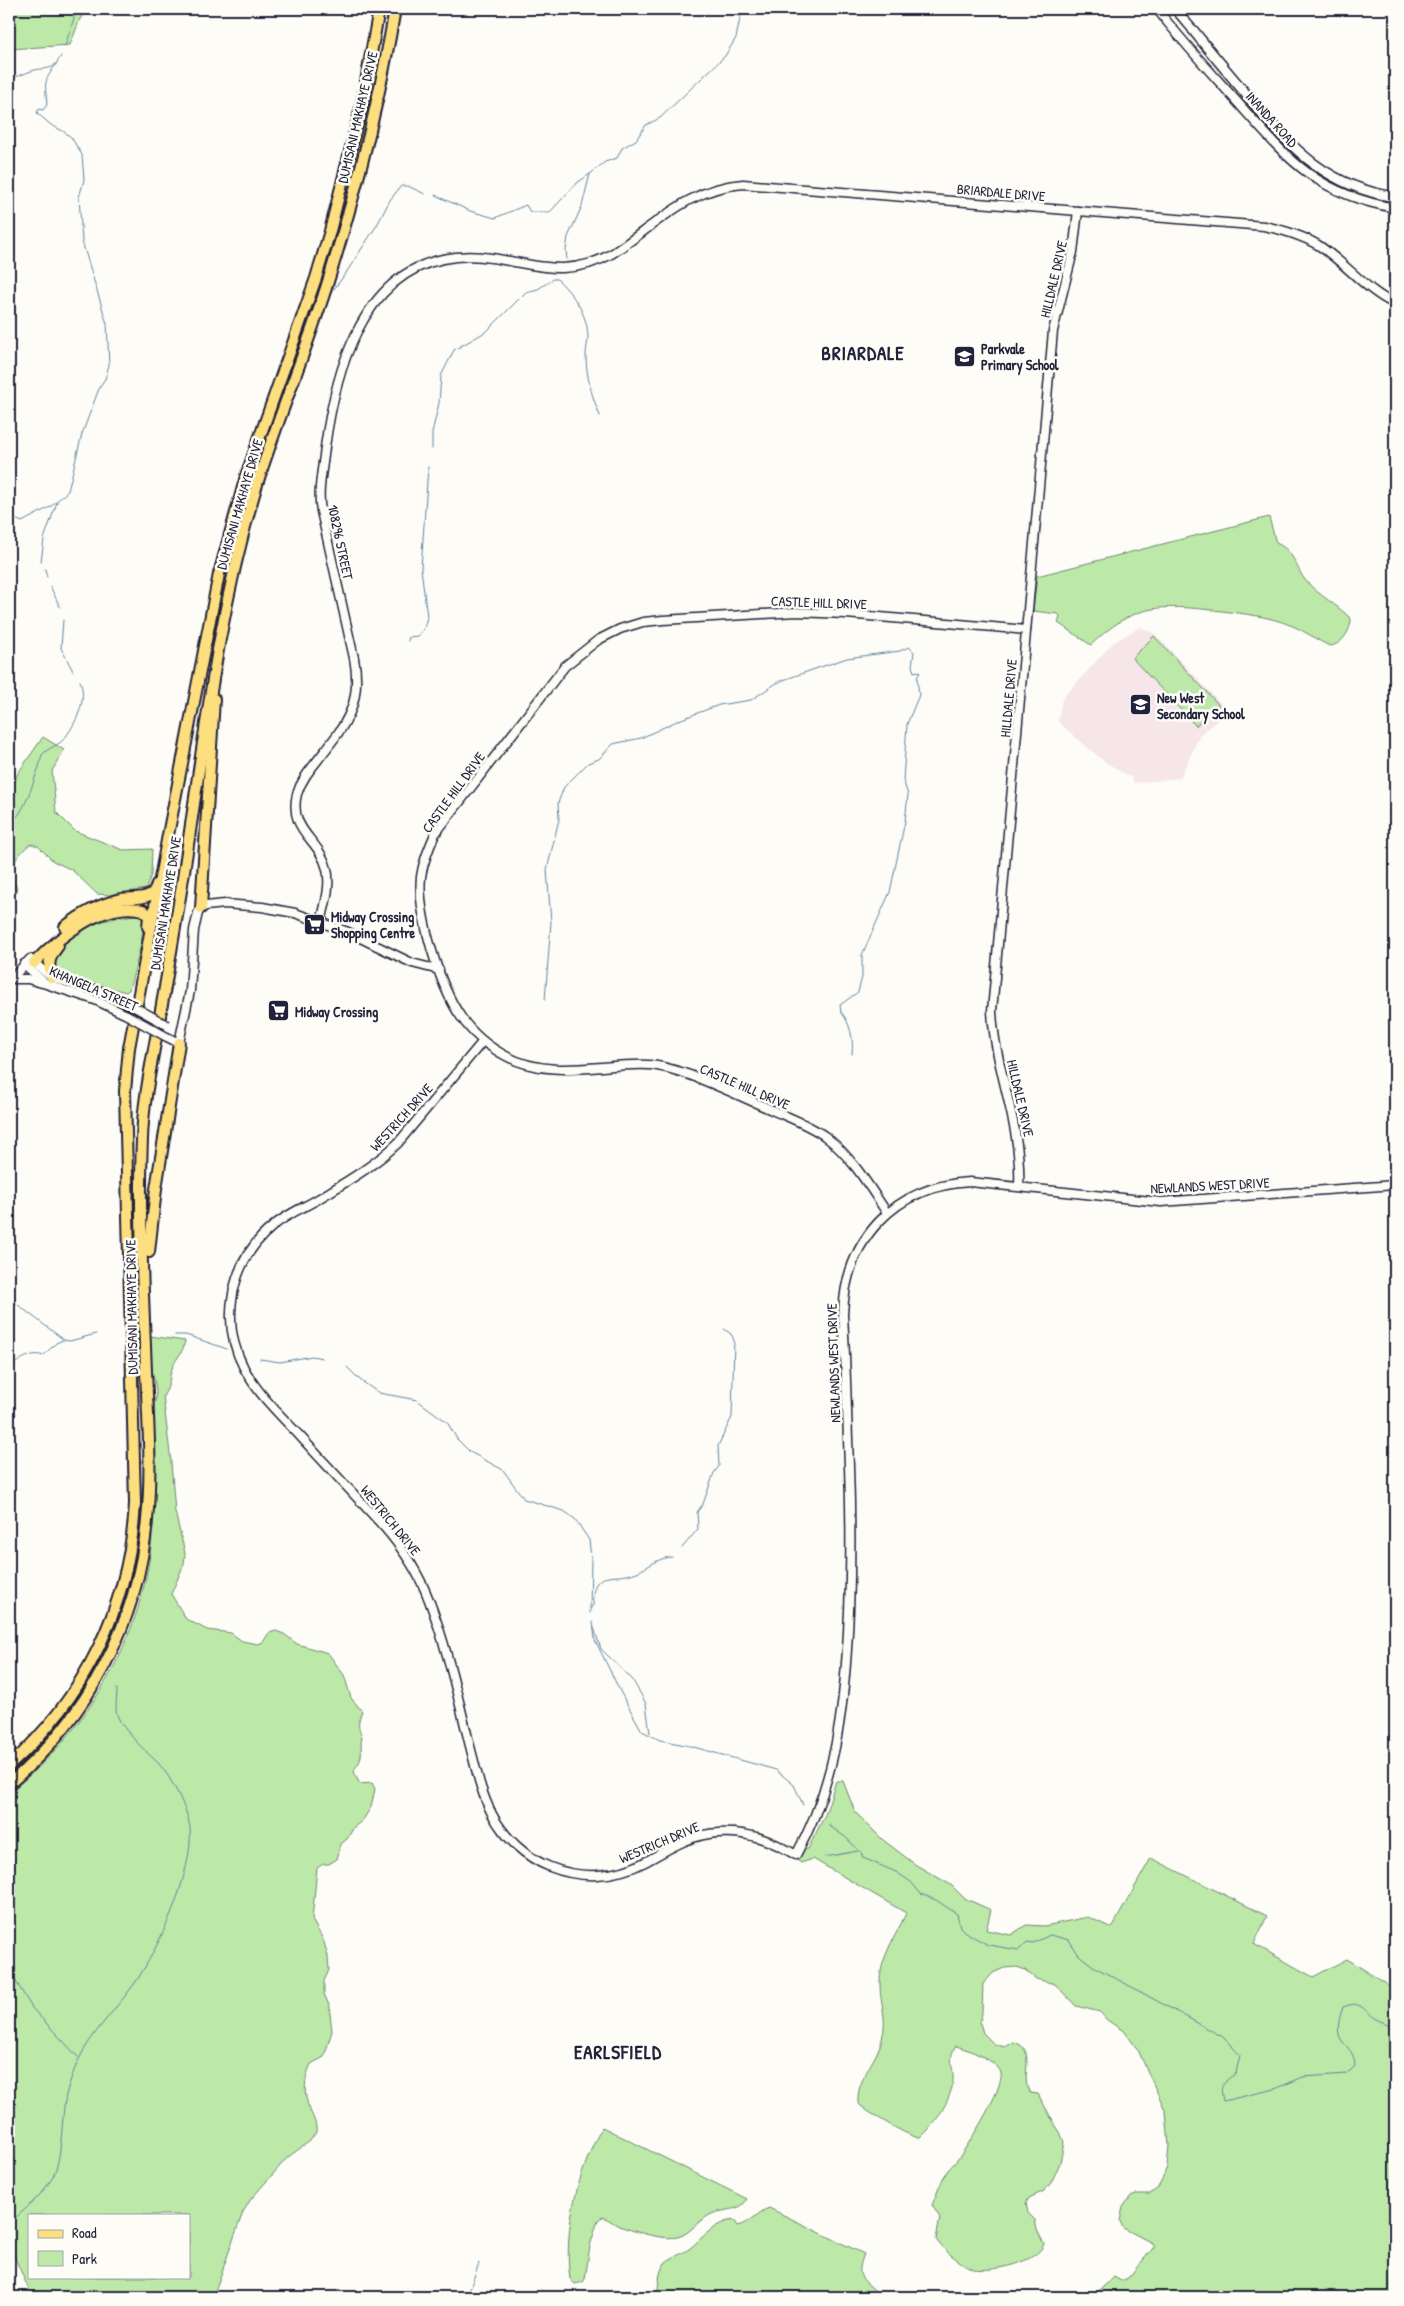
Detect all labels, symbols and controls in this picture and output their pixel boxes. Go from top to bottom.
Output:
street label: DUMISANI MAKHAYE DRIVE [333,49,381,185]
street label: INANDA ROAD [1242,87,1302,151]
street label: BRIARDALE DRIVE [956,179,1046,205]
street label: HILLDALE DRIVE [1035,239,1071,319]
place label: Parkvale Primary School [981,339,1059,376]
district label: BRIARDALE [821,340,905,366]
school or university icon: Parkvale Primary School [953,344,977,368]
street label: DUMISANI MAKHAYE DRIVE [211,436,267,572]
street label: 108296 STREET [324,503,358,582]
street label: CASTLE HILL DRIVE [771,591,867,613]
street label: HILLDALE DRIVE [995,658,1021,738]
place label: New West Secondary School [1157,688,1245,725]
school or university icon: New West Secondary School [1129,693,1153,717]
street label: CASTLE HILL DRIVE [417,748,489,836]
street label: DUMISANI MAKHAYE DRIVE [145,835,185,971]
place label: Midway Crossing Shopping Centre [331,907,416,944]
supermarket icon: Midway Crossing Shopping Centre [303,912,327,936]
street label: KHANGELA STREET [47,961,142,1015]
supermarket icon: Midway Crossing [267,999,291,1023]
place label: Midway Crossing [295,1002,378,1023]
street label: HILLDALE DRIVE [1003,1058,1039,1138]
street label: CASTLE HILL DRIVE [697,1059,793,1113]
street label: WESTRICH DRIVE [365,1079,437,1155]
street label: NEWLANDS WEST DRIVE [1150,1172,1270,1198]
street label: DUMISANI MAKHAYE DRIVE [120,1239,142,1375]
street label: NEWLANDS WEST DRIVE [821,1303,845,1423]
street label: WESTRICH DRIVE [357,1481,425,1559]
street label: WESTRICH DRIVE [616,1817,702,1867]
district label: EARLSFIELD [574,2039,662,2065]
legend [28,2214,190,2278]
text: Road [72,2222,97,2243]
text: Park [72,2248,97,2269]

